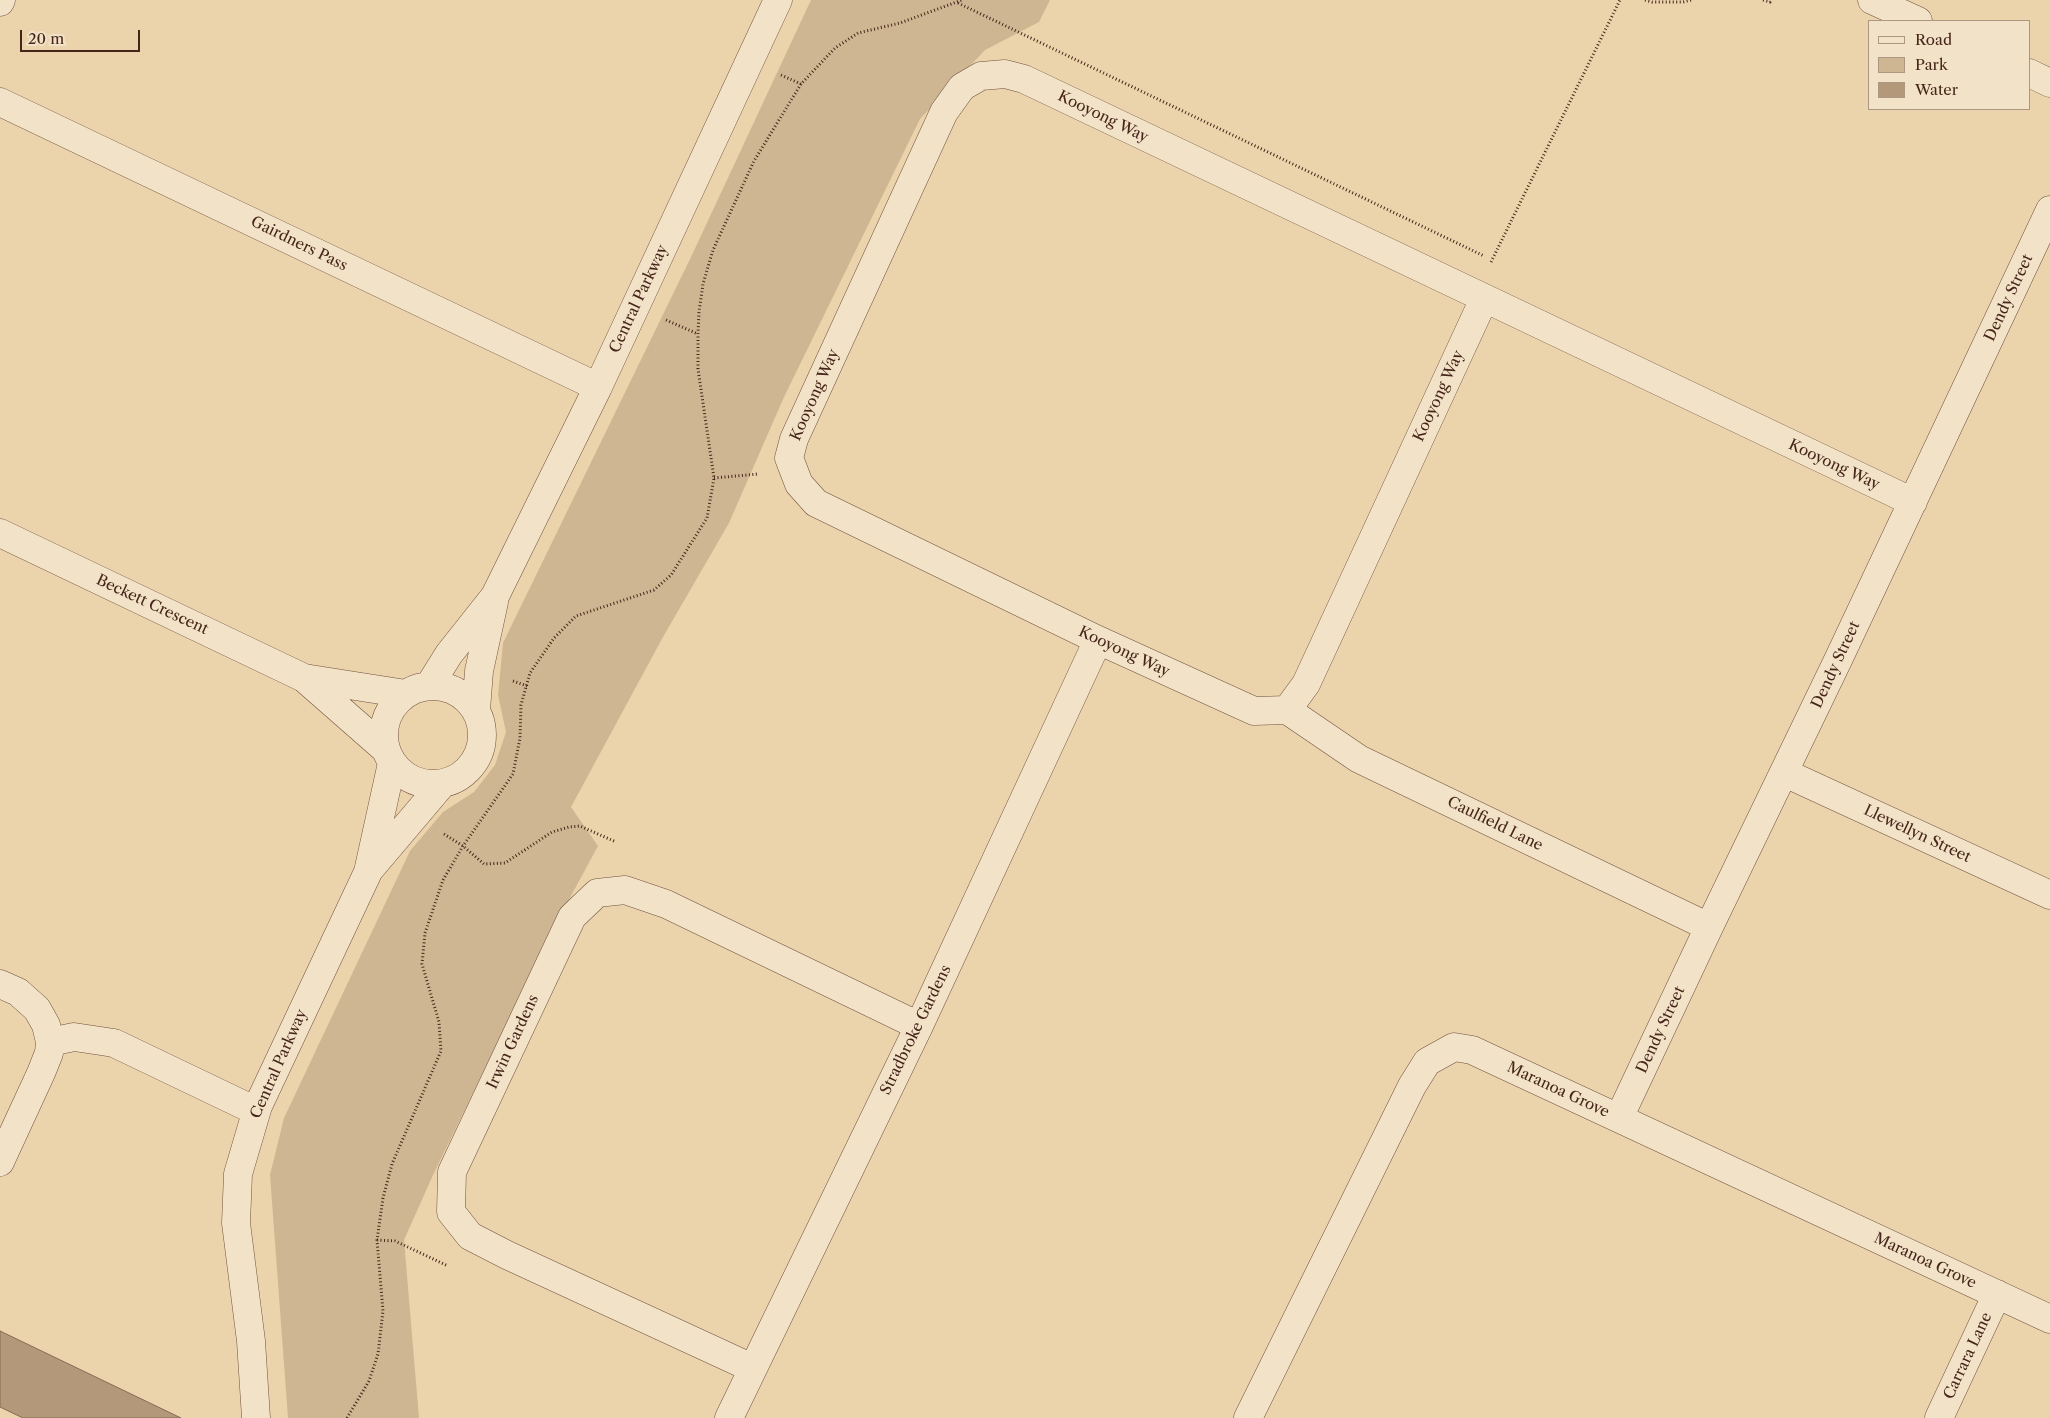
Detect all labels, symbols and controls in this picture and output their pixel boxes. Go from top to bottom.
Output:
scale bar [22,20,142,52]
legend [1868,20,2030,110]
text: 20 m [28,29,64,48]
text: Road [1915,30,1952,49]
text: Park [1915,55,1948,74]
text: Water [1915,80,1958,99]
street label: Kooyong Way [1055,87,1151,147]
street label: Gairdners Pass [248,213,350,275]
street label: Central Parkway [606,242,672,356]
street label: Dendy Street [1981,252,2037,344]
street label: Kooyong Way [787,346,843,444]
street label: Kooyong Way [1410,348,1468,444]
street label: Kooyong Way [1786,436,1882,494]
street label: Beckett Crescent [93,571,211,639]
street label: Dendy Street [1808,619,1864,711]
street label: Kooyong Way [1076,623,1172,681]
street label: Caulfield Lane [1444,793,1546,855]
street label: Llewellyn Street [1861,801,1973,867]
street label: Stradbroke Gardens [877,962,955,1098]
street label: Dendy Street [1633,984,1689,1076]
street label: Irwin Gardens [483,992,543,1092]
street label: Central Parkway [247,1007,311,1121]
street label: Maranoa Grove [1504,1058,1612,1122]
street label: Maranoa Grove [1871,1229,1979,1293]
street label: Carrara Lane [1940,1310,1996,1402]

